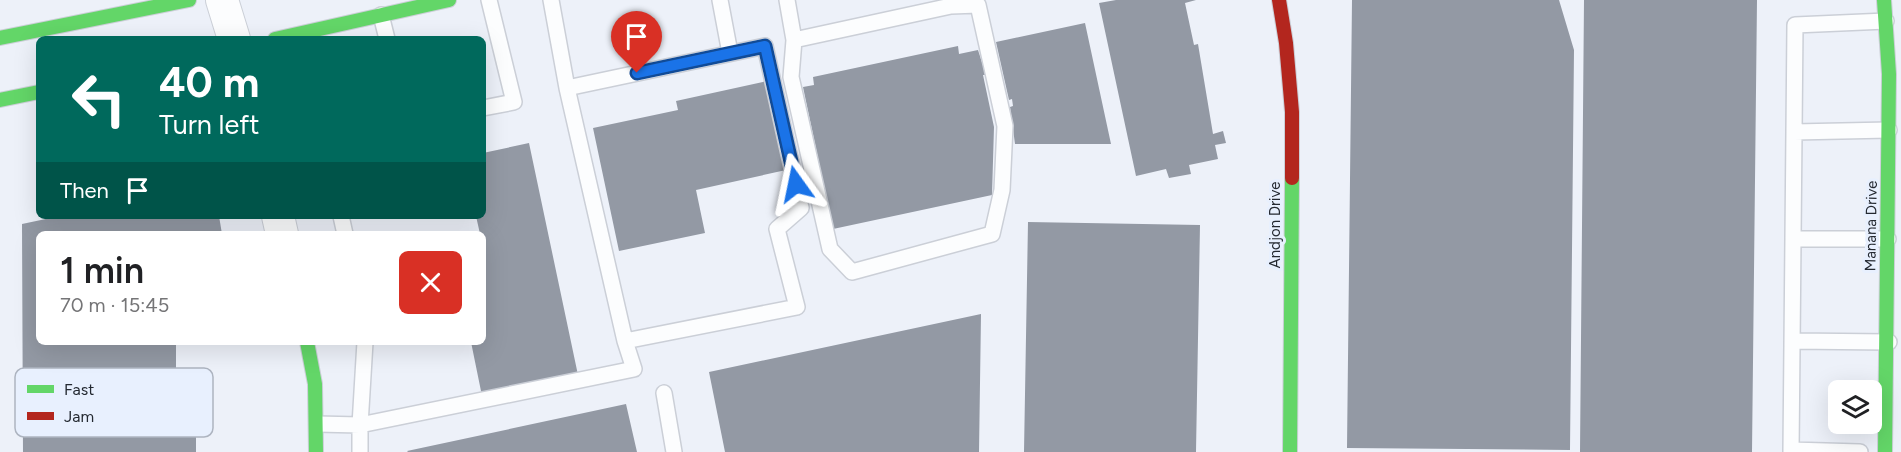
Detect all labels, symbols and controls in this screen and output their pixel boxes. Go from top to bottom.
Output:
pin [611,11,662,73]
icon: arrive [620,20,653,53]
text: 40 m [159,57,259,108]
icon: left [60,60,138,138]
text: Turn left [159,108,259,141]
position arrow [764,152,828,216]
icon: arrive [121,174,154,207]
text: Then [60,177,109,204]
street label: Manana Drive [1861,180,1881,272]
street label: Andjon Drive [1266,182,1284,268]
text: 1 min [60,249,144,292]
button: close [399,251,462,314]
text: 70 m · 15:45 [60,293,169,317]
legend [15,368,213,437]
text: Fast [64,380,94,399]
map controls [1828,380,1882,434]
button: layers [1828,380,1882,434]
text: Jam [64,407,94,426]

